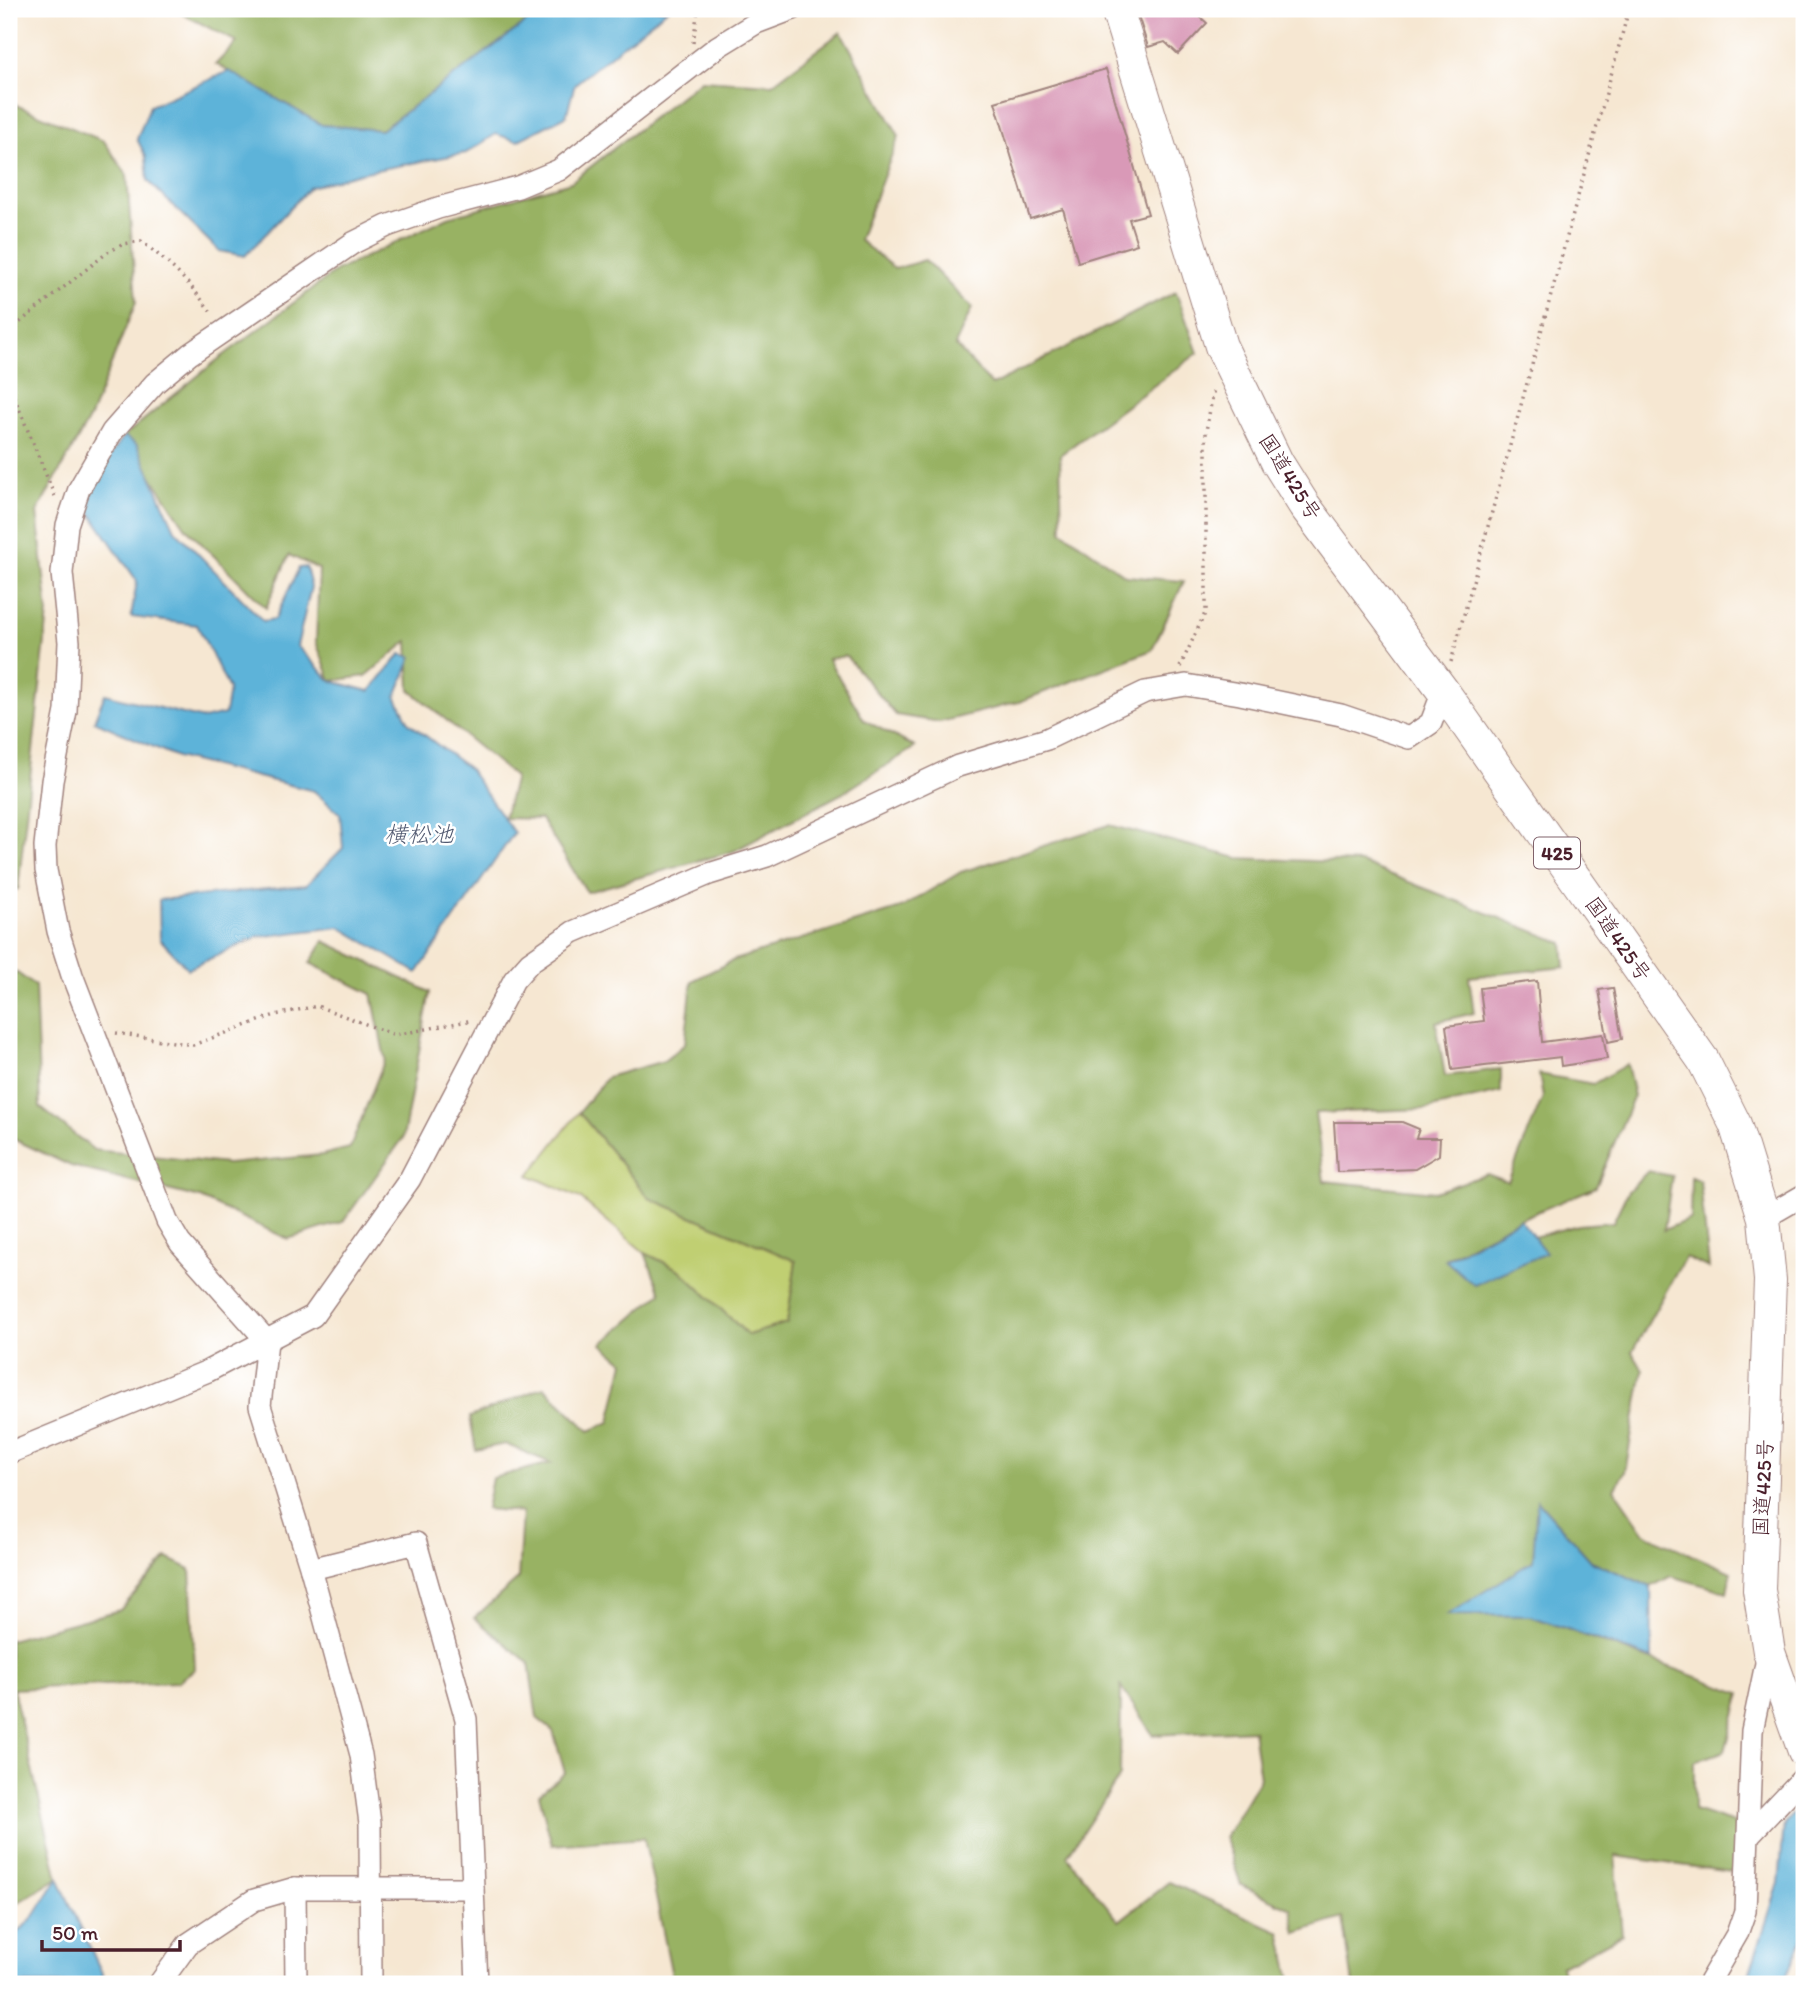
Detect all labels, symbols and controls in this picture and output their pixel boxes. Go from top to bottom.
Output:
street label: 国道425号 [1254,429,1327,525]
water label: 横松池 [385,820,455,848]
road number: 425 [1534,838,1580,868]
street label: 国道425号 [1580,892,1657,986]
street label: 国道425号 [1747,1439,1778,1537]
scale bar [42,1909,180,1953]
text: 50 m [52,1920,99,1945]

